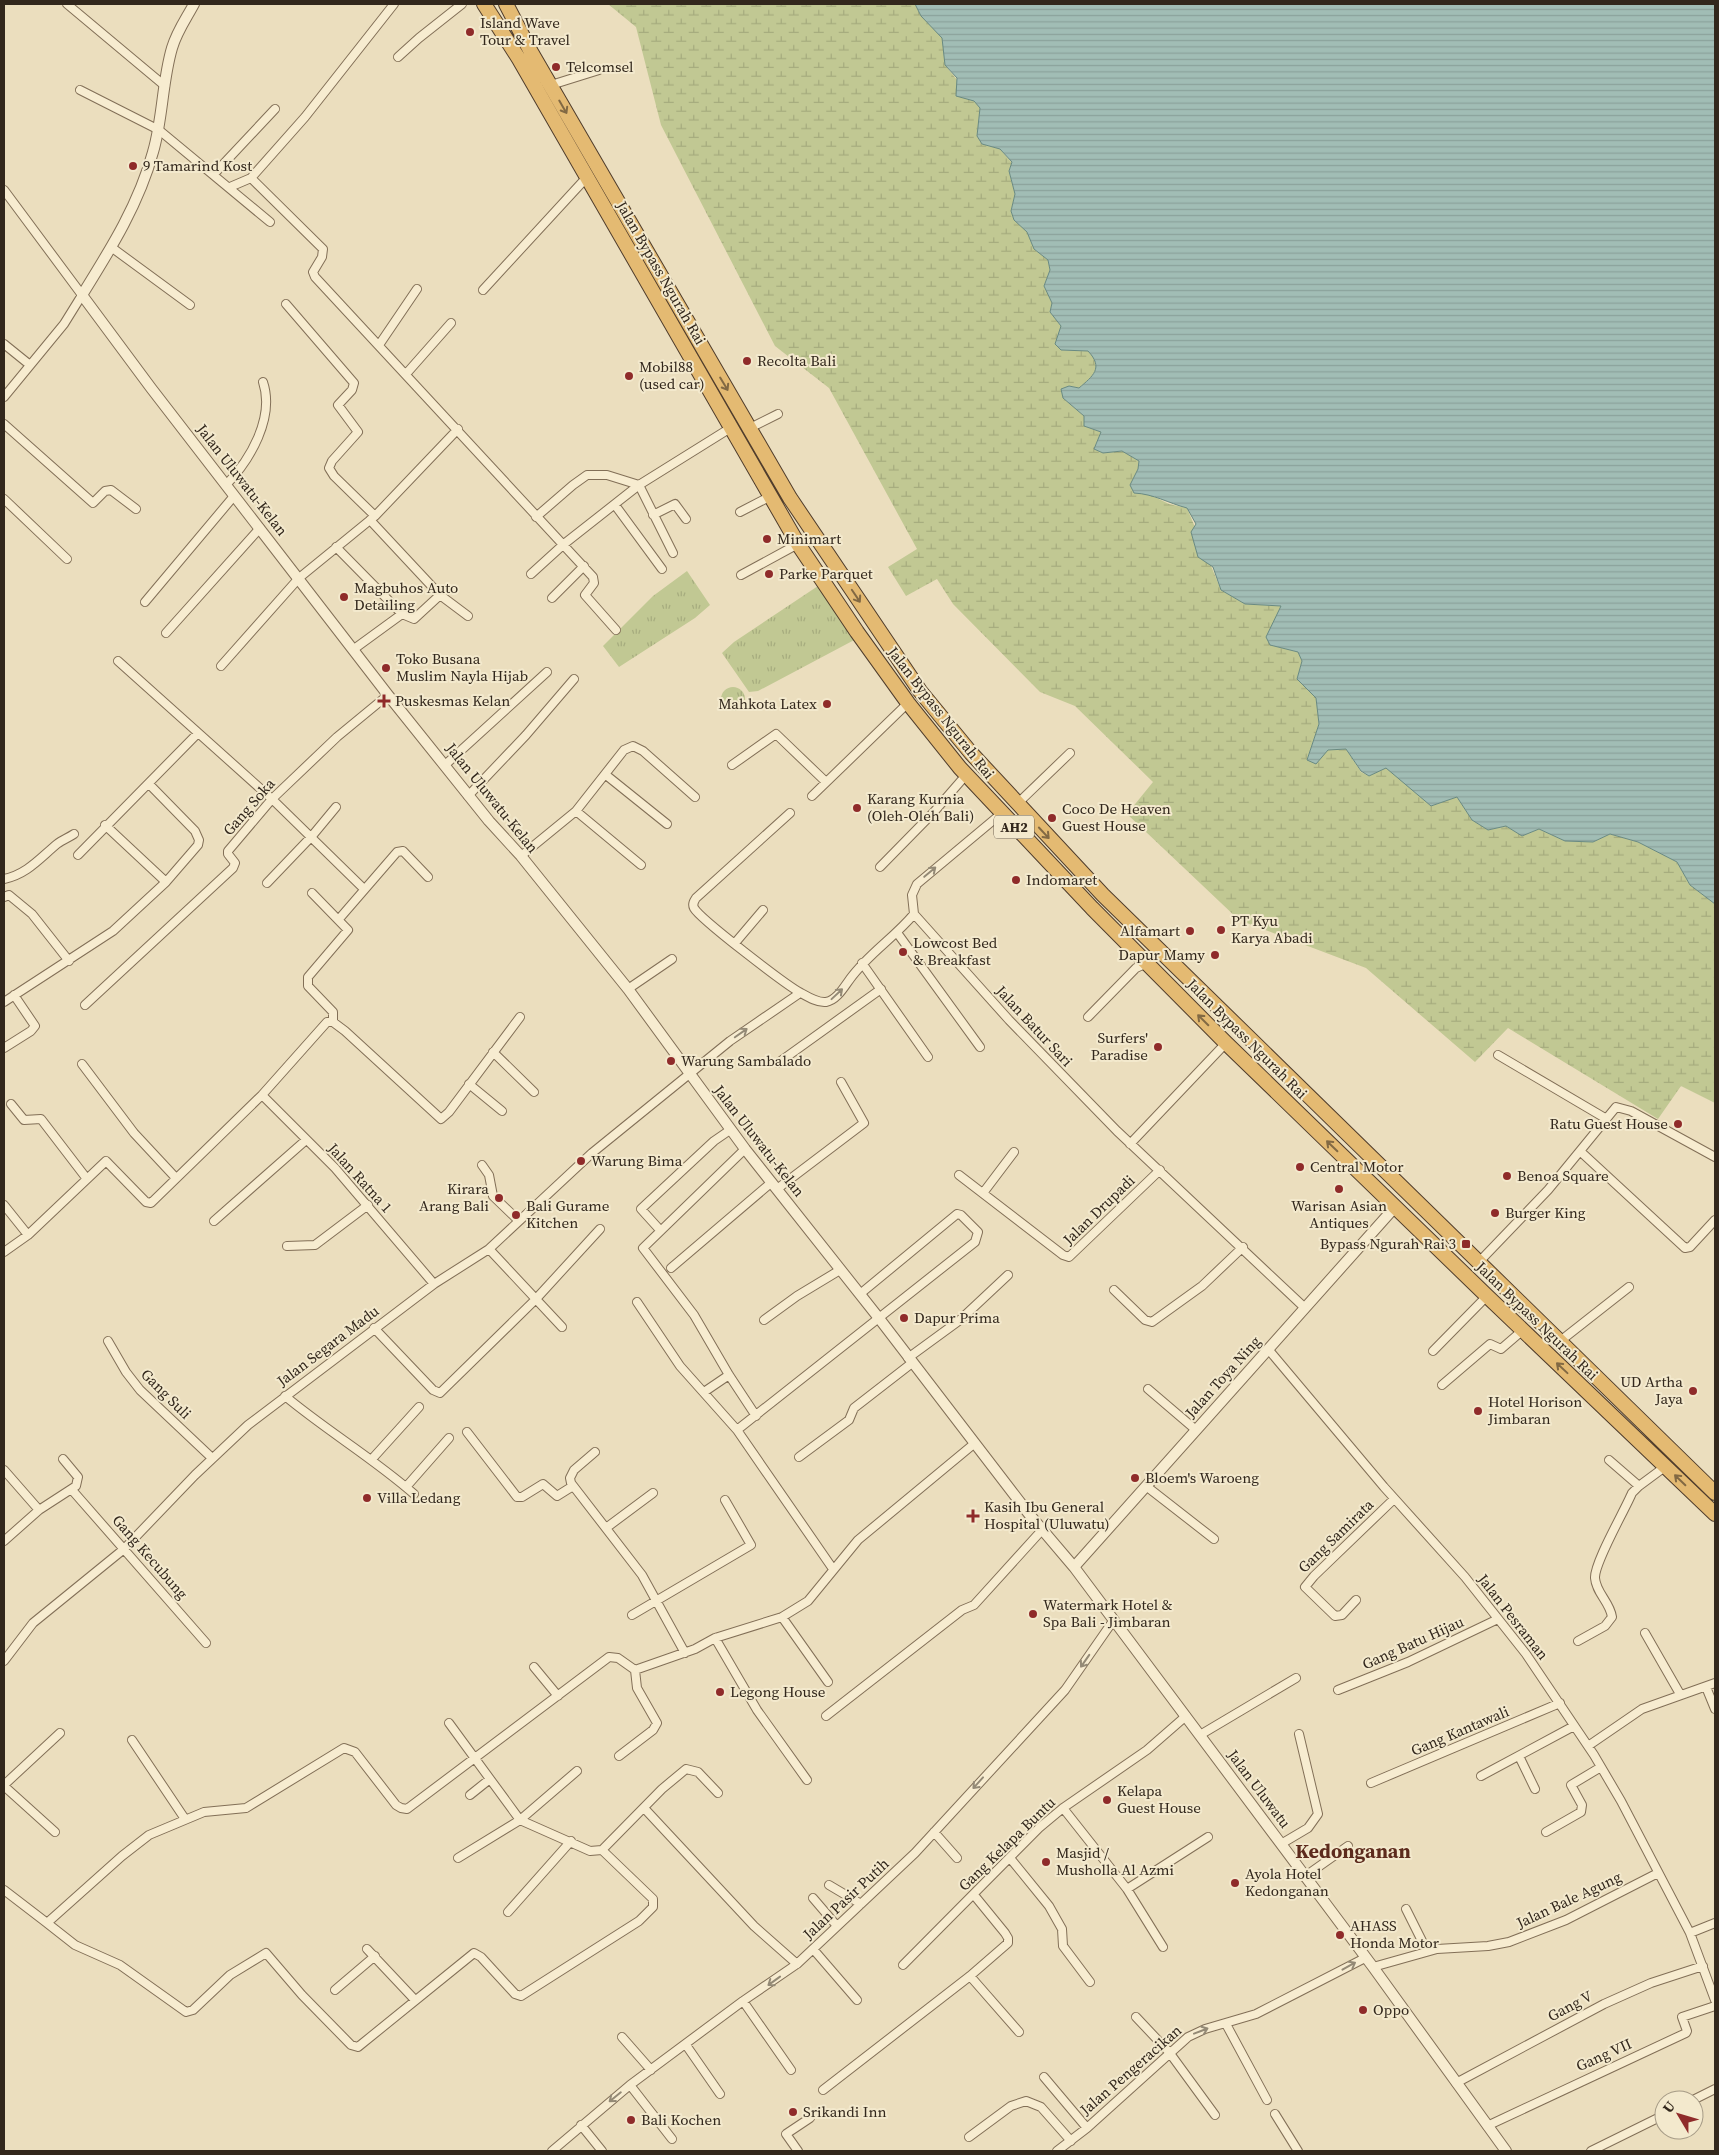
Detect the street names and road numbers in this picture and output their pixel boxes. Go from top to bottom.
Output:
street label: Jalan Bypass Ngurah Rai [611,196,711,348]
street label: Jalan Uluwatu-Kelan [192,419,293,540]
street label: Jalan Bypass Ngurah Rai [882,641,1000,783]
street label: Jalan Uluwatu-Kelan [441,737,543,857]
street label: Gang Soka [218,773,280,840]
road number: AH2 [994,816,1034,839]
street label: Jalan Bypass Ngurah Rai [1182,973,1312,1104]
street label: Jalan Batur Sari [991,980,1077,1071]
street label: Jalan Uluwatu-Kelan [709,1080,810,1201]
street label: Jalan Ratna 1 [323,1137,397,1217]
street label: Jalan Drupadi [1057,1170,1139,1250]
street label: Jalan Bypass Ngurah Rai [1471,1256,1603,1385]
street label: Jalan Segara Madu [271,1300,383,1392]
street label: Jalan Toya Ning [1179,1331,1265,1423]
street label: Gang Suli [137,1364,196,1423]
street label: Gang Samirata [1293,1494,1378,1577]
street label: Gang Kecubung [108,1510,193,1604]
street label: Jalan Pesraman [1473,1568,1554,1664]
street label: Gang Batu Hijau [1359,1611,1467,1674]
street label: Gang Kantawali [1408,1700,1512,1761]
street label: Jalan Uluwatu [1222,1744,1296,1833]
street label: Gang Kelapa Buntu [954,1792,1060,1895]
street label: Jalan Pasir Putih [797,1853,893,1945]
street label: Jalan Bale Agung [1512,1866,1625,1933]
street label: Gang V [1544,1985,1596,2026]
street label: Jalan Pengeracikan [1075,2020,1186,2120]
street label: Gang VII [1573,2033,1635,2076]

